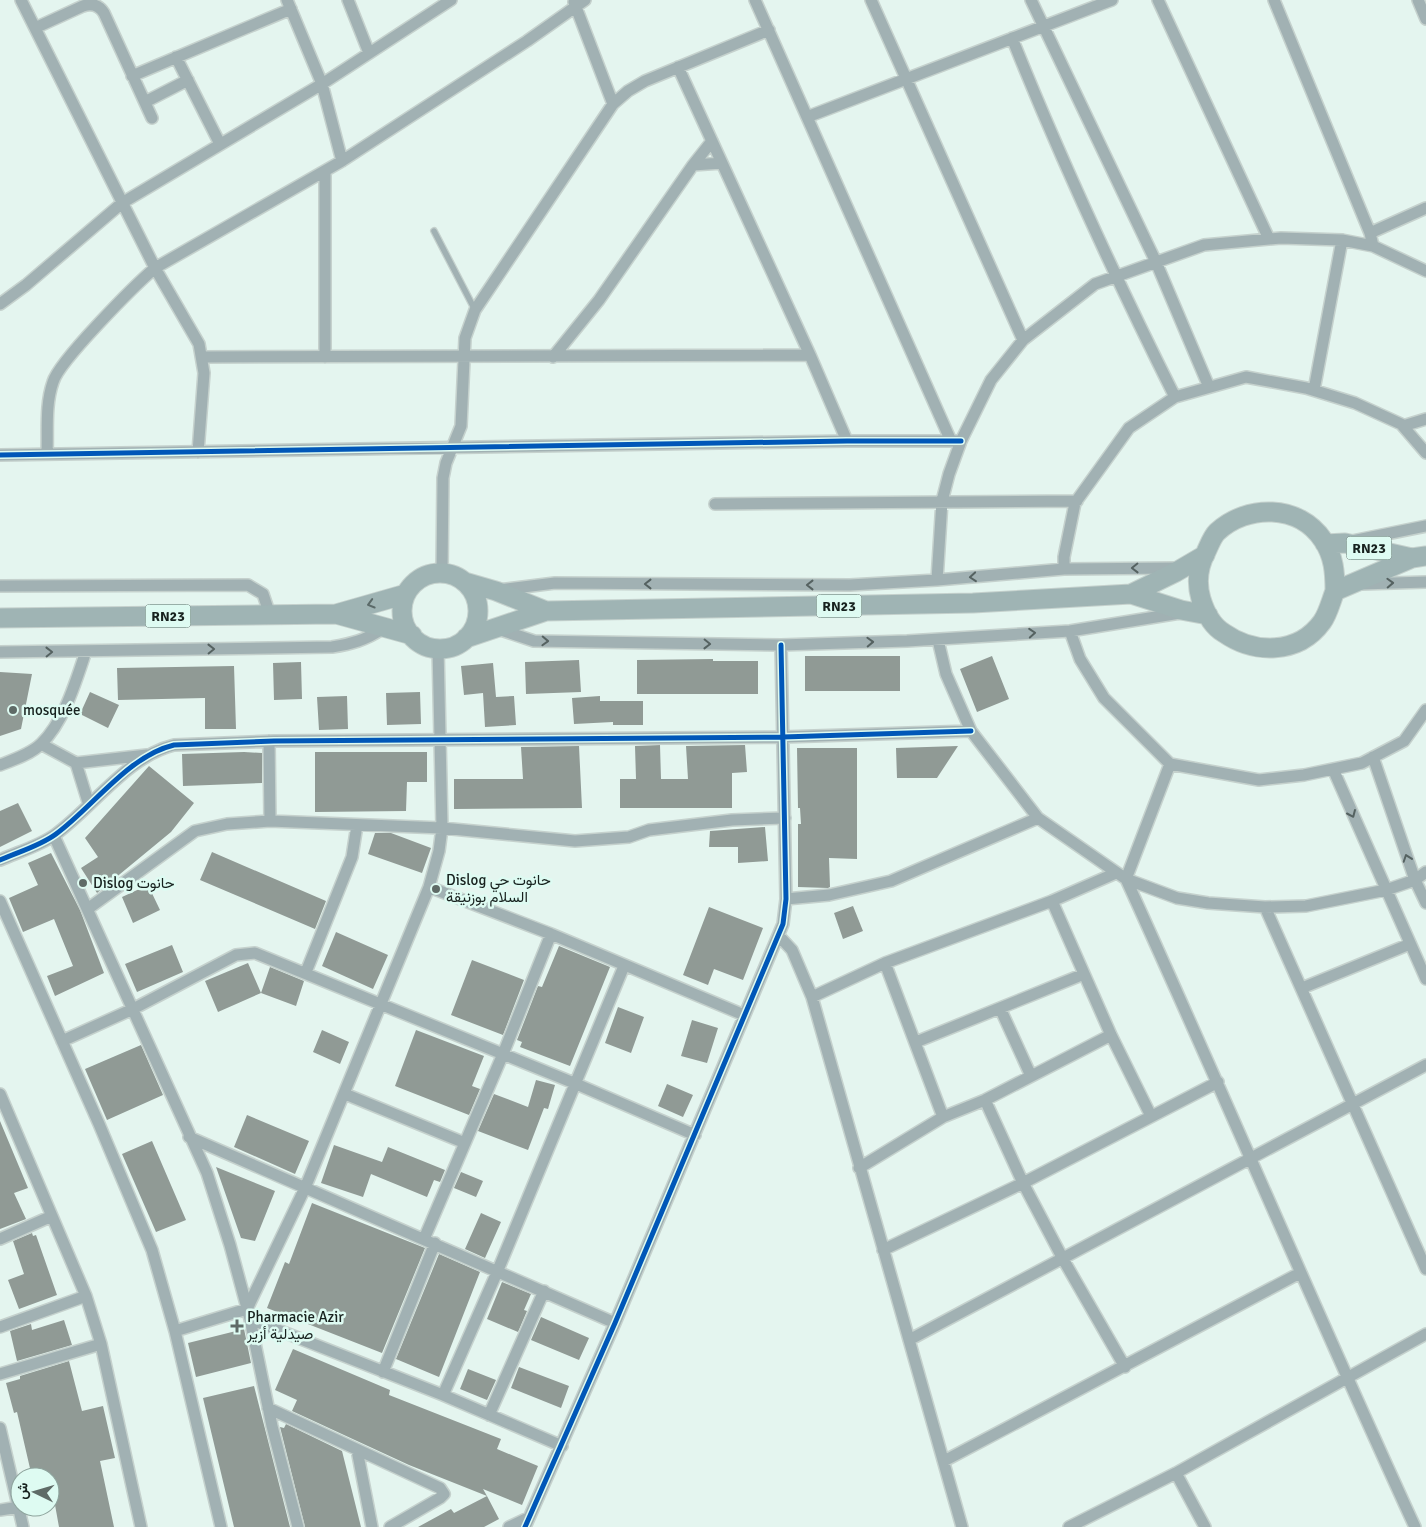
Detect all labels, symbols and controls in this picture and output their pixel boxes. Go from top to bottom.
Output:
road number: RN23 [1346,536,1392,560]
one-way arrow [1130,563,1138,573]
one-way arrow [968,572,976,583]
one-way arrow [1386,578,1394,588]
one-way arrow [644,579,652,589]
one-way arrow [806,580,814,590]
road number: RN23 [816,594,862,618]
one-way arrow [367,598,376,609]
road number: RN23 [146,604,190,628]
one-way arrow [1028,628,1036,639]
one-way arrow [541,636,549,647]
one-way arrow [866,637,874,647]
one-way arrow [704,639,711,649]
one-way arrow [208,644,215,654]
one-way arrow [45,647,53,657]
place label: mosquée [23,701,80,719]
marker: mosquée [7,704,19,716]
one-way arrow [1346,809,1357,818]
one-way arrow [1403,854,1413,862]
place label: Dislog حانوت حي السلام بوزنيقة [446,871,551,907]
place label: Dislog حانوت [93,874,175,892]
marker: Dislog حانوت [77,877,89,889]
marker: Dislog حانوت حي السلام بوزنيقة [430,883,442,895]
place label: Pharmacie Azir صيدلية أزير [246,1308,344,1343]
marker: Pharmacie Azir صيدلية أزير [231,1320,243,1332]
north arrow [10,1467,60,1517]
text: ش [13,1482,32,1500]

